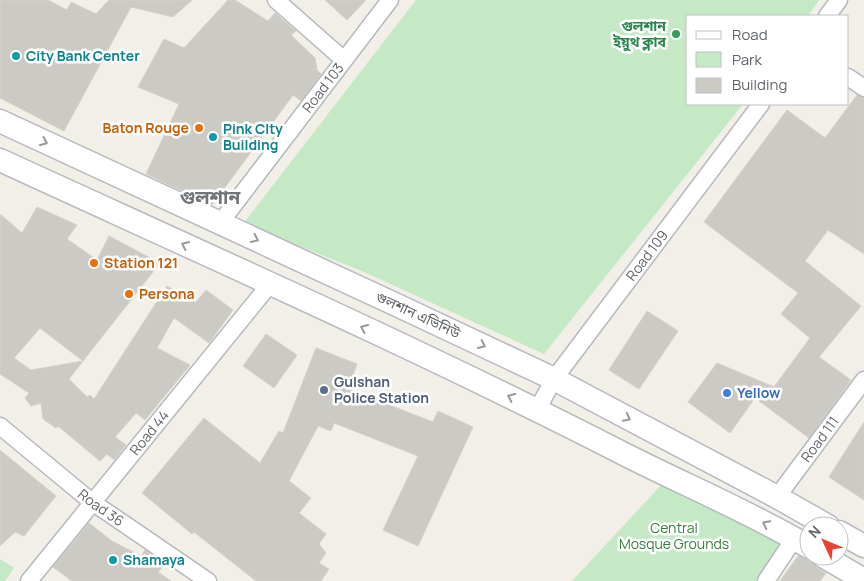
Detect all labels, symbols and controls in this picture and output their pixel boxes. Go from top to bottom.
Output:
legend [686,15,849,105]
place label: গুলশান ইয়ুথ ক্লাব [612,16,667,52]
text: Road [732,24,768,45]
marker: গুলশান ইয়ুথ ক্লাব [670,28,682,40]
place label: City Bank Center [26,46,140,65]
text: Park [732,49,762,70]
marker: City Bank Center [10,50,22,62]
street label: Road 103 [298,59,348,116]
text: Building [732,74,787,95]
place label: Baton Rouge [103,118,189,137]
place label: Pink CIty Building [223,119,283,154]
marker: Baton Rouge [193,122,205,134]
marker: Pink CIty Building [207,131,219,143]
one-way arrow [39,135,48,146]
district label: গুলশান [180,184,241,210]
street label: Road 109 [621,226,672,284]
one-way arrow [250,233,259,244]
one-way arrow [181,240,190,251]
place label: Station 121 [104,253,178,272]
marker: Station 121 [88,257,100,269]
place label: Persona [139,284,195,303]
street label: গুলশান এভিনিউ [373,287,464,343]
marker: Persona [123,288,135,300]
one-way arrow [360,324,369,334]
one-way arrow [477,339,486,349]
place label: Gulshan Police Station [334,372,429,407]
place label: Yellow [737,383,780,402]
marker: Gulshan Police Station [318,384,330,396]
marker: Yellow [721,387,733,399]
one-way arrow [507,393,516,403]
street label: Road 44 [125,406,173,459]
one-way arrow [622,412,631,422]
street label: Road 111 [796,412,843,466]
street label: Road 36 [74,484,128,530]
north arrow [799,516,849,566]
park label: Central Mosque Grounds [619,518,729,553]
one-way arrow [762,520,771,530]
text: N [804,521,825,542]
place label: Shamaya [123,550,185,569]
marker: Shamaya [107,554,119,566]

